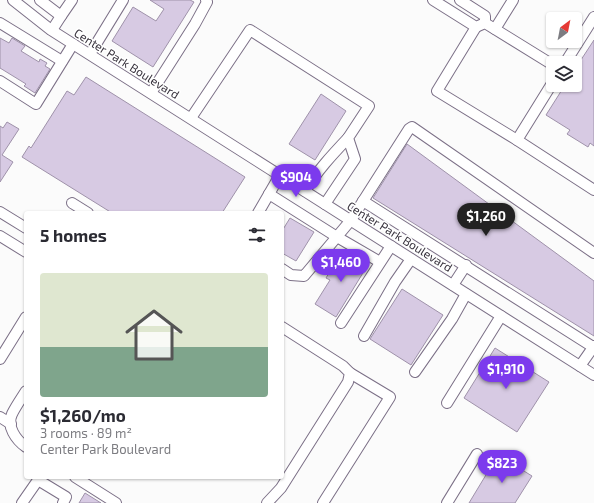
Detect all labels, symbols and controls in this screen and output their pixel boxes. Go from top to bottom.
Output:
north arrow [546,12,582,48]
map controls [546,12,582,92]
street label: Center Park Boulevard [72,25,182,101]
button: layers [546,56,582,92]
pin: $904 [272,164,320,198]
text: $904 [280,169,312,185]
street label: Center Park Boulevard [345,198,455,274]
pin: $1,260 [453,203,519,237]
text: $1,260 [466,208,506,224]
icon: filters [246,224,268,246]
text: 5 homes [40,225,107,245]
pin: $1,460 [308,249,374,283]
text: $1,460 [321,254,361,270]
icon: home [118,299,190,371]
pin: $1,910 [473,356,539,390]
text: $1,910 [487,361,525,377]
text: $1,260/mo [40,405,126,425]
text: 3 rooms · 89 m² [40,425,132,441]
text: Center Park Boulevard [40,441,171,457]
pin: $823 [478,450,526,484]
text: $823 [487,455,517,471]

